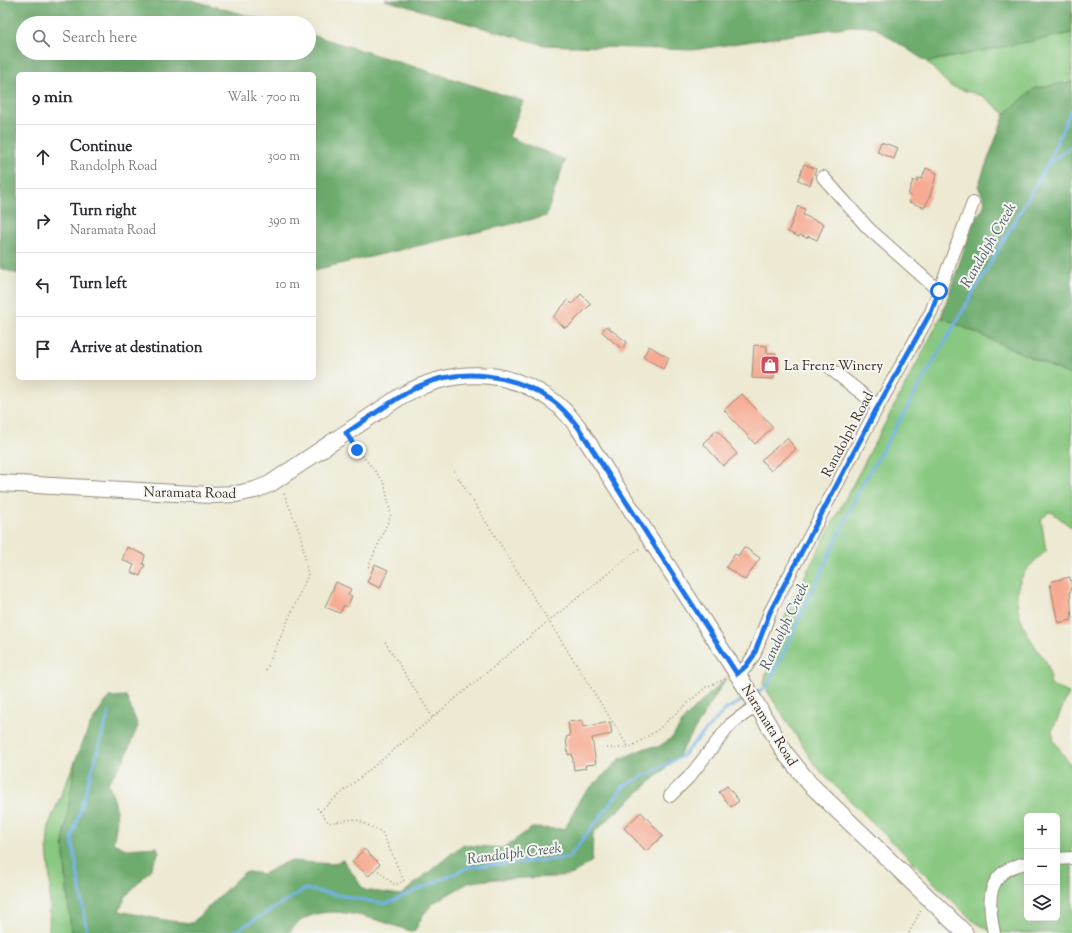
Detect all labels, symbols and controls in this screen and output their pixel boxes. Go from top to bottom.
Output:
search box [16,16,316,60]
icon: search [30,27,52,49]
text: Search here [62,28,137,49]
text: 9 min [32,86,73,110]
text: Walk · 700 m [227,89,300,107]
text: Continue [70,137,132,158]
icon: ahead [32,146,54,168]
text: 300 m [268,148,300,166]
text: Randolph Road [70,158,157,176]
water label: Randolph Creek [956,199,1022,292]
text: Turn right [70,201,136,222]
icon: right [32,210,54,232]
text: 390 m [268,212,300,230]
text: Naramata Road [70,222,156,240]
icon: left [32,274,54,296]
text: Turn left [70,274,127,295]
text: 10 m [275,276,300,294]
route start [930,282,948,300]
icon: arrive [32,338,54,360]
text: Arrive at destination [70,338,203,359]
shop icon: La Frenz Winery [759,354,781,376]
place label: La Frenz Winery [784,357,883,377]
street label: Randolph Road [818,389,880,481]
route end [348,441,366,459]
street label: Naramata Road [143,483,237,505]
water label: Randolph Creek [756,579,815,674]
street label: Naramata Road [735,681,801,771]
map controls [1024,813,1060,921]
button: + [1024,813,1060,849]
water label: Randolph Creek [466,838,563,871]
button: − [1024,849,1060,885]
button: layers [1024,885,1060,921]

